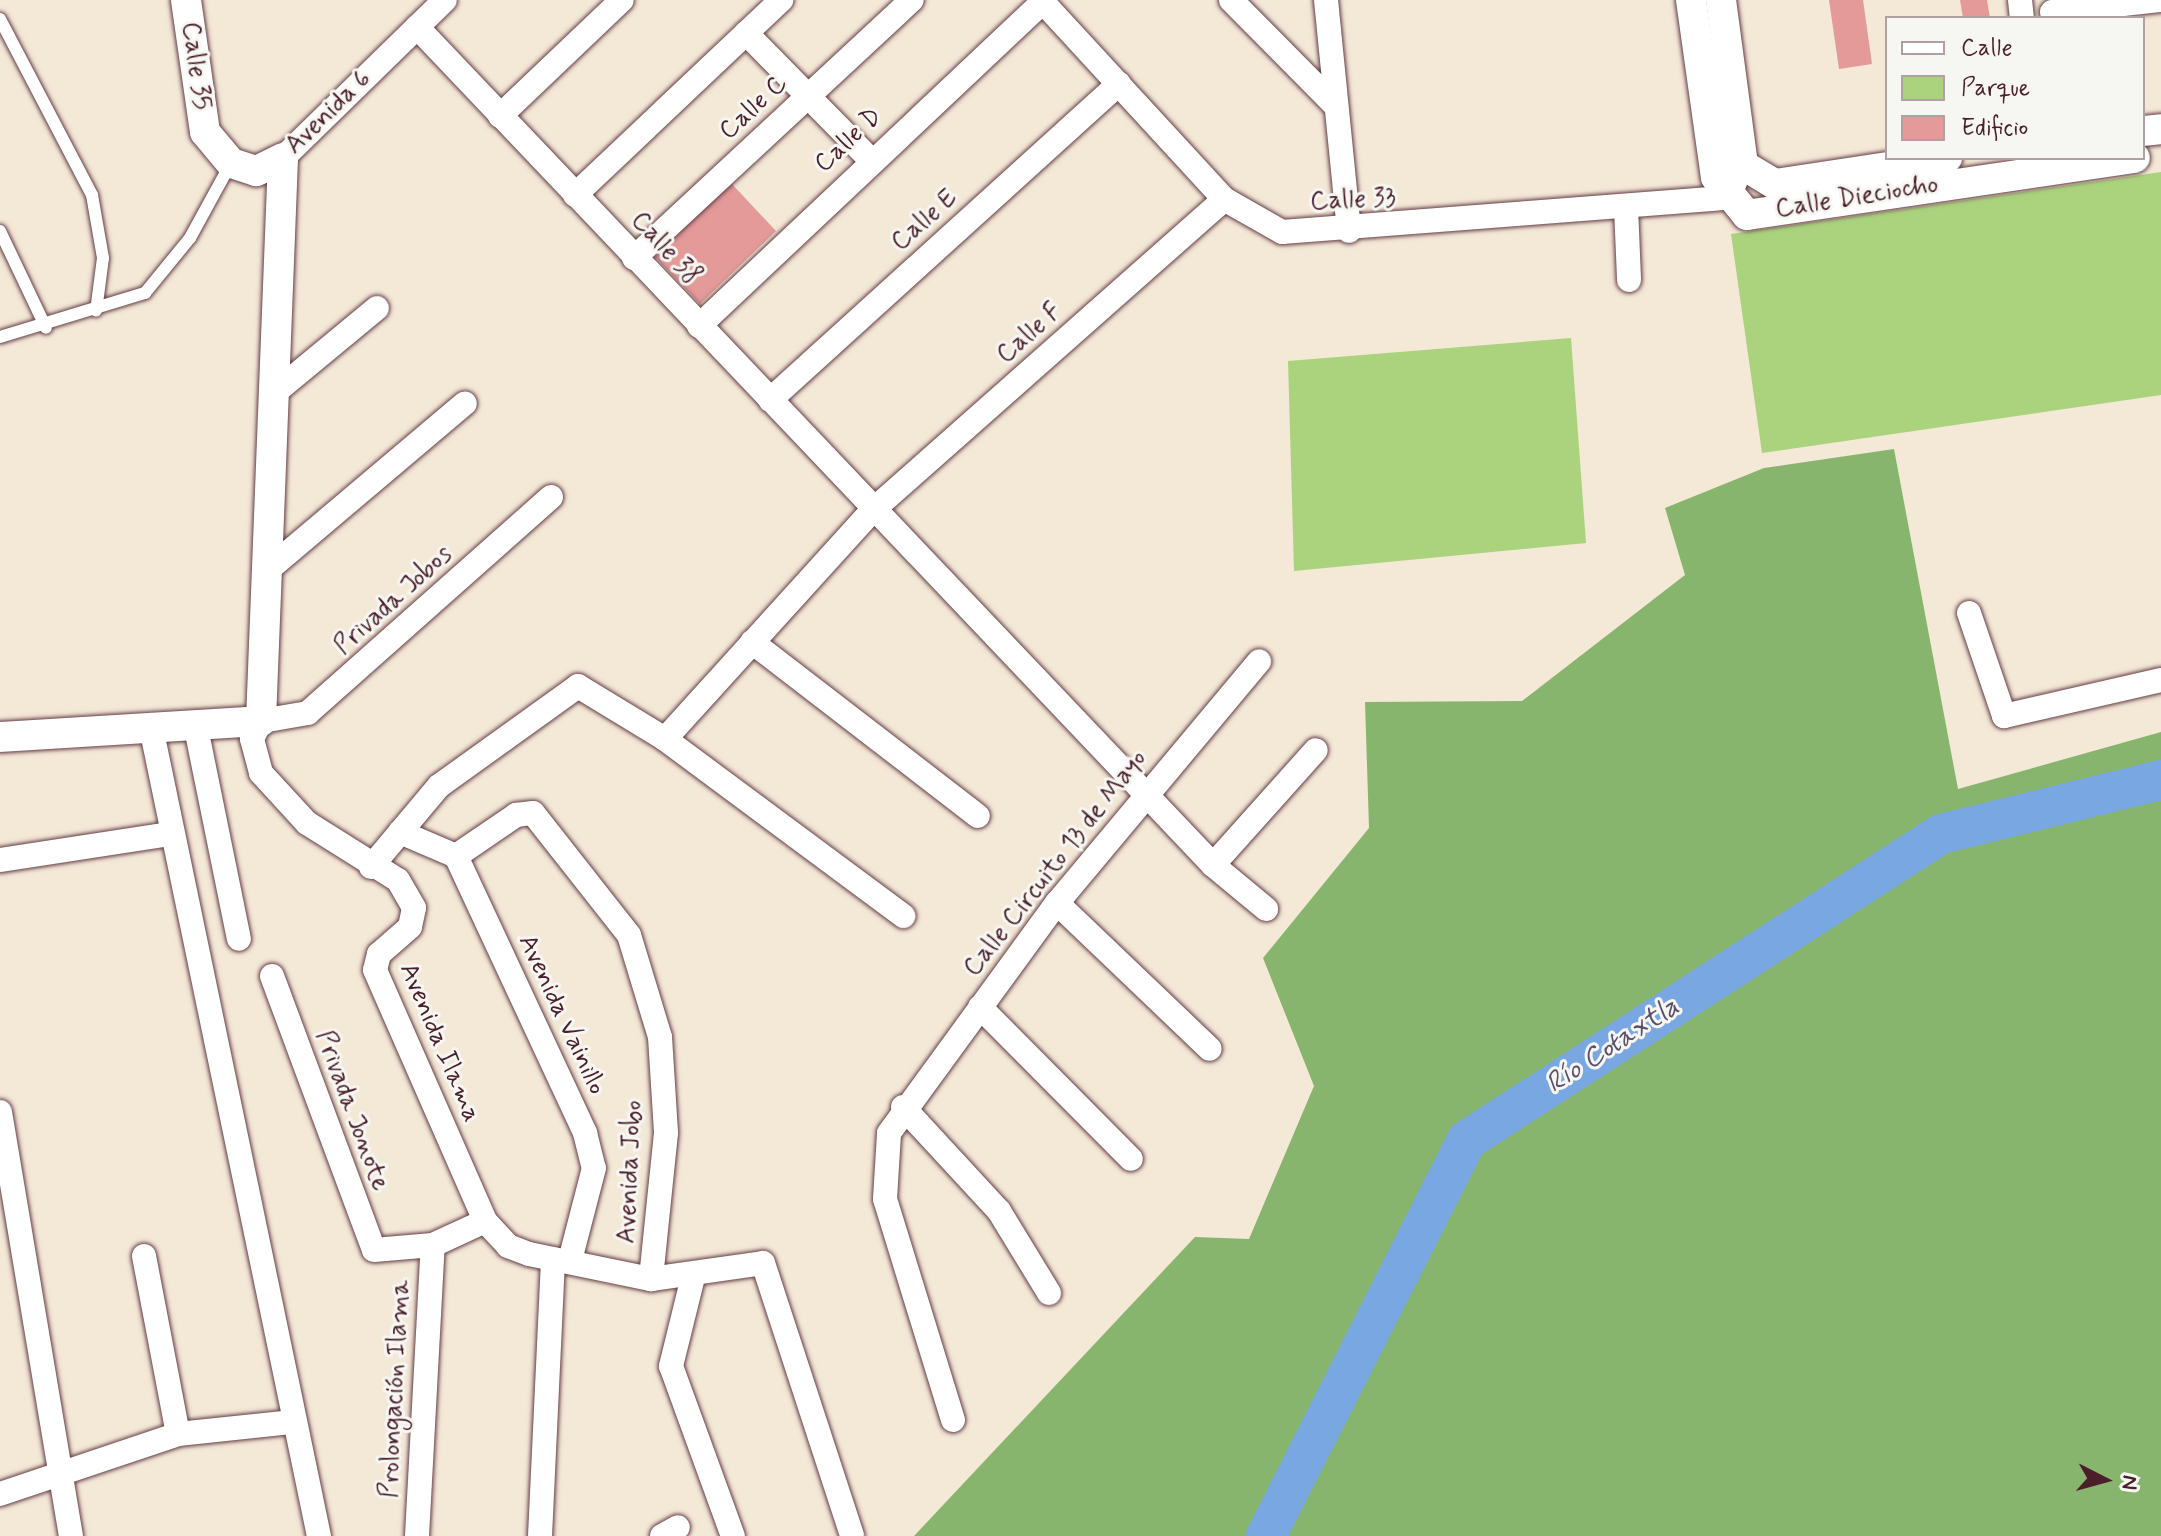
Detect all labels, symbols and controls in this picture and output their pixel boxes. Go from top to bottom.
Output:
legend [1885,16,2145,160]
street label: Calle 35 [173,20,217,112]
text: Calle [1961,33,2013,64]
street label: Avenida 6 [279,64,379,162]
street label: Calle C [714,69,794,147]
text: Parque [1961,73,2030,104]
street label: Calle D [809,102,889,180]
text: Edificio [1961,113,2028,144]
street label: Calle Dieciocho [1774,170,1940,226]
street label: Calle E [886,183,964,259]
street label: Calle 33 [1309,183,1397,219]
street label: Calle 38 [623,206,707,292]
street label: Calle F [991,297,1069,371]
street label: Privada Jobos [328,539,460,663]
street label: Calle Circuito 13 de Mayo [958,745,1154,983]
street label: Avenida Vainillo [510,930,612,1100]
street label: Avenida Ilama [392,960,486,1126]
water label: Río Cotaxtla [1540,990,1686,1102]
street label: Privada Jonote [309,1030,393,1192]
street label: Avenida Jobo [612,1099,650,1245]
street label: Prolongación Ilama [375,1281,417,1497]
north arrow [2065,1440,2145,1520]
text: N [2114,1474,2144,1491]

